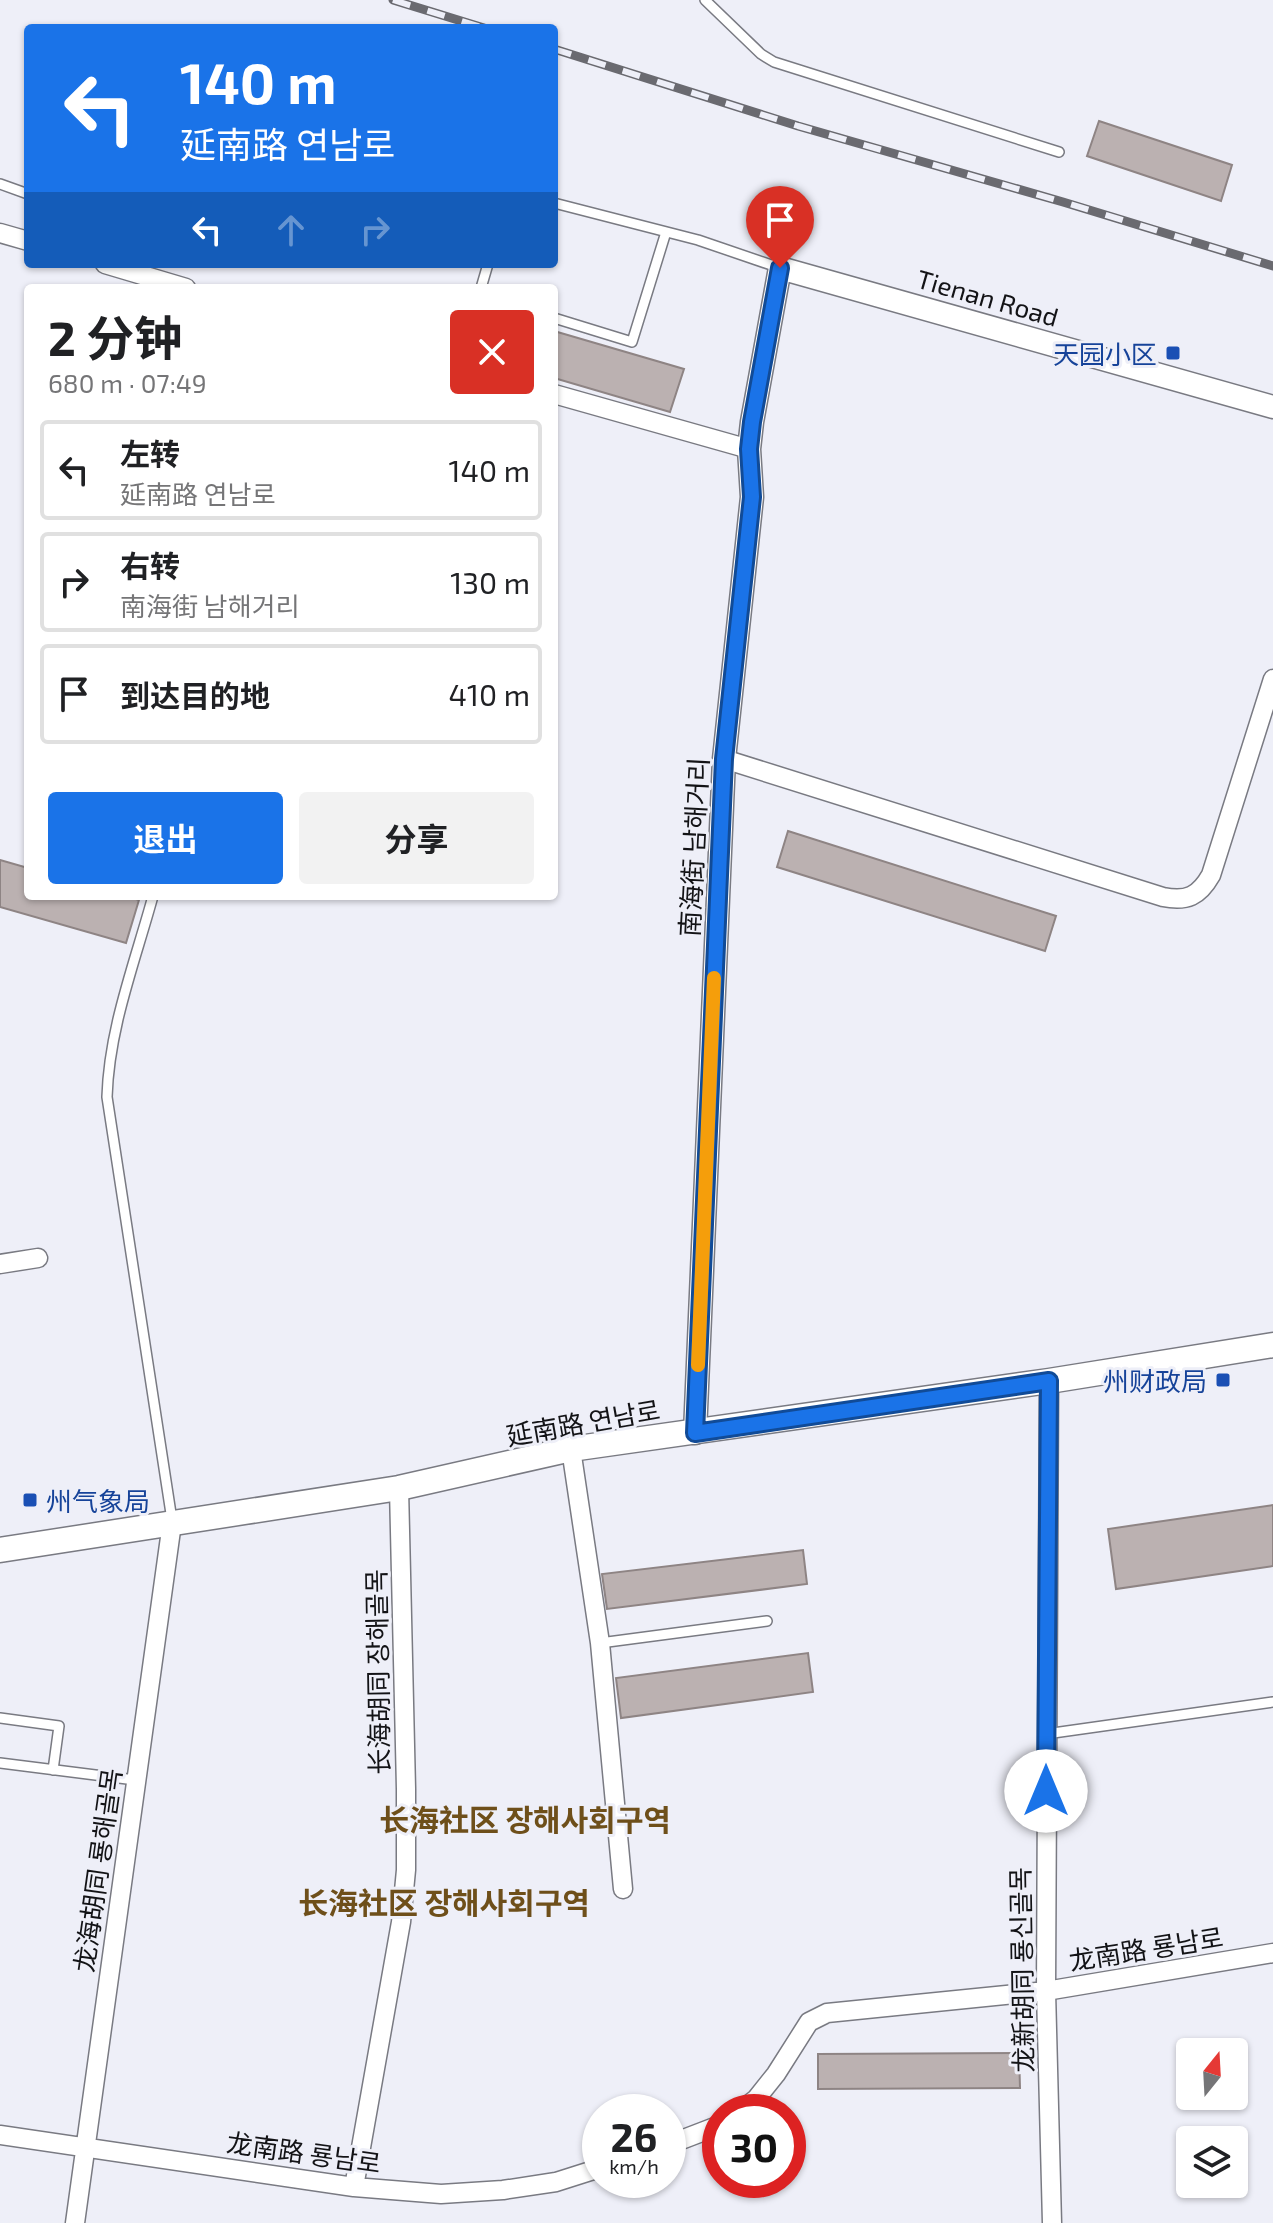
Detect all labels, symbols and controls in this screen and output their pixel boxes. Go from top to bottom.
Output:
text: 140 m [180,48,337,115]
icon: left [48,56,152,160]
text: 延南路 연남로 [180,122,395,165]
pin [746,186,814,268]
icon: arrive [758,198,802,242]
icon: left [185,208,229,252]
icon: ahead [269,208,313,252]
icon: right [353,208,397,252]
street label: Tienan Road [914,262,1062,332]
text: 2 分钟 [48,308,182,366]
button: close [450,310,534,394]
place label: 天园小区 [1053,338,1157,369]
marker: 天园小区 [1164,344,1182,362]
text: 680 m · 07:49 [48,367,207,398]
text: 左转 [120,435,180,471]
icon: left [52,448,96,492]
text: 140 m [449,452,530,488]
text: 延南路 연남로 [120,478,276,509]
text: 右转 [120,547,180,583]
icon: right [52,560,96,604]
text: 130 m [450,564,530,600]
text: 南海街 남해거리 [120,590,299,621]
icon: arrive [52,672,96,716]
text: 410 m [449,676,530,712]
text: 到达目的地 [120,677,270,713]
street label: 南海街 남해거리 [673,757,713,937]
button: 退出 [48,792,283,884]
button: 分享 [299,792,534,884]
place label: 州财政局 [1103,1365,1207,1396]
marker: 州财政局 [1214,1371,1232,1389]
street label: 延南路 연남로 [504,1393,662,1451]
place label: 州气象局 [46,1485,150,1516]
marker: 州气象局 [21,1491,39,1509]
street label: 长海胡同 장해골목 [360,1569,394,1775]
position arrow [1004,1749,1088,1833]
street label: 龙海胡同 룡해골목 [67,1766,127,1974]
district label: 长海社区 장해사회구역 [379,1801,671,1837]
street label: 龙新胡同 룡신골목 [1004,1867,1038,2073]
district label: 长海社区 장해사회구역 [298,1884,590,1920]
street label: 龙南路 룡남로 [1067,1921,1225,1975]
north arrow [1176,2038,1248,2110]
map controls [1176,2038,1248,2198]
speed limit sign: 30 [702,2094,806,2198]
text: 26 [611,2112,657,2160]
street label: 龙南路 룡남로 [225,2126,383,2178]
button: layers [1176,2126,1248,2198]
text: km/h [609,2154,659,2178]

